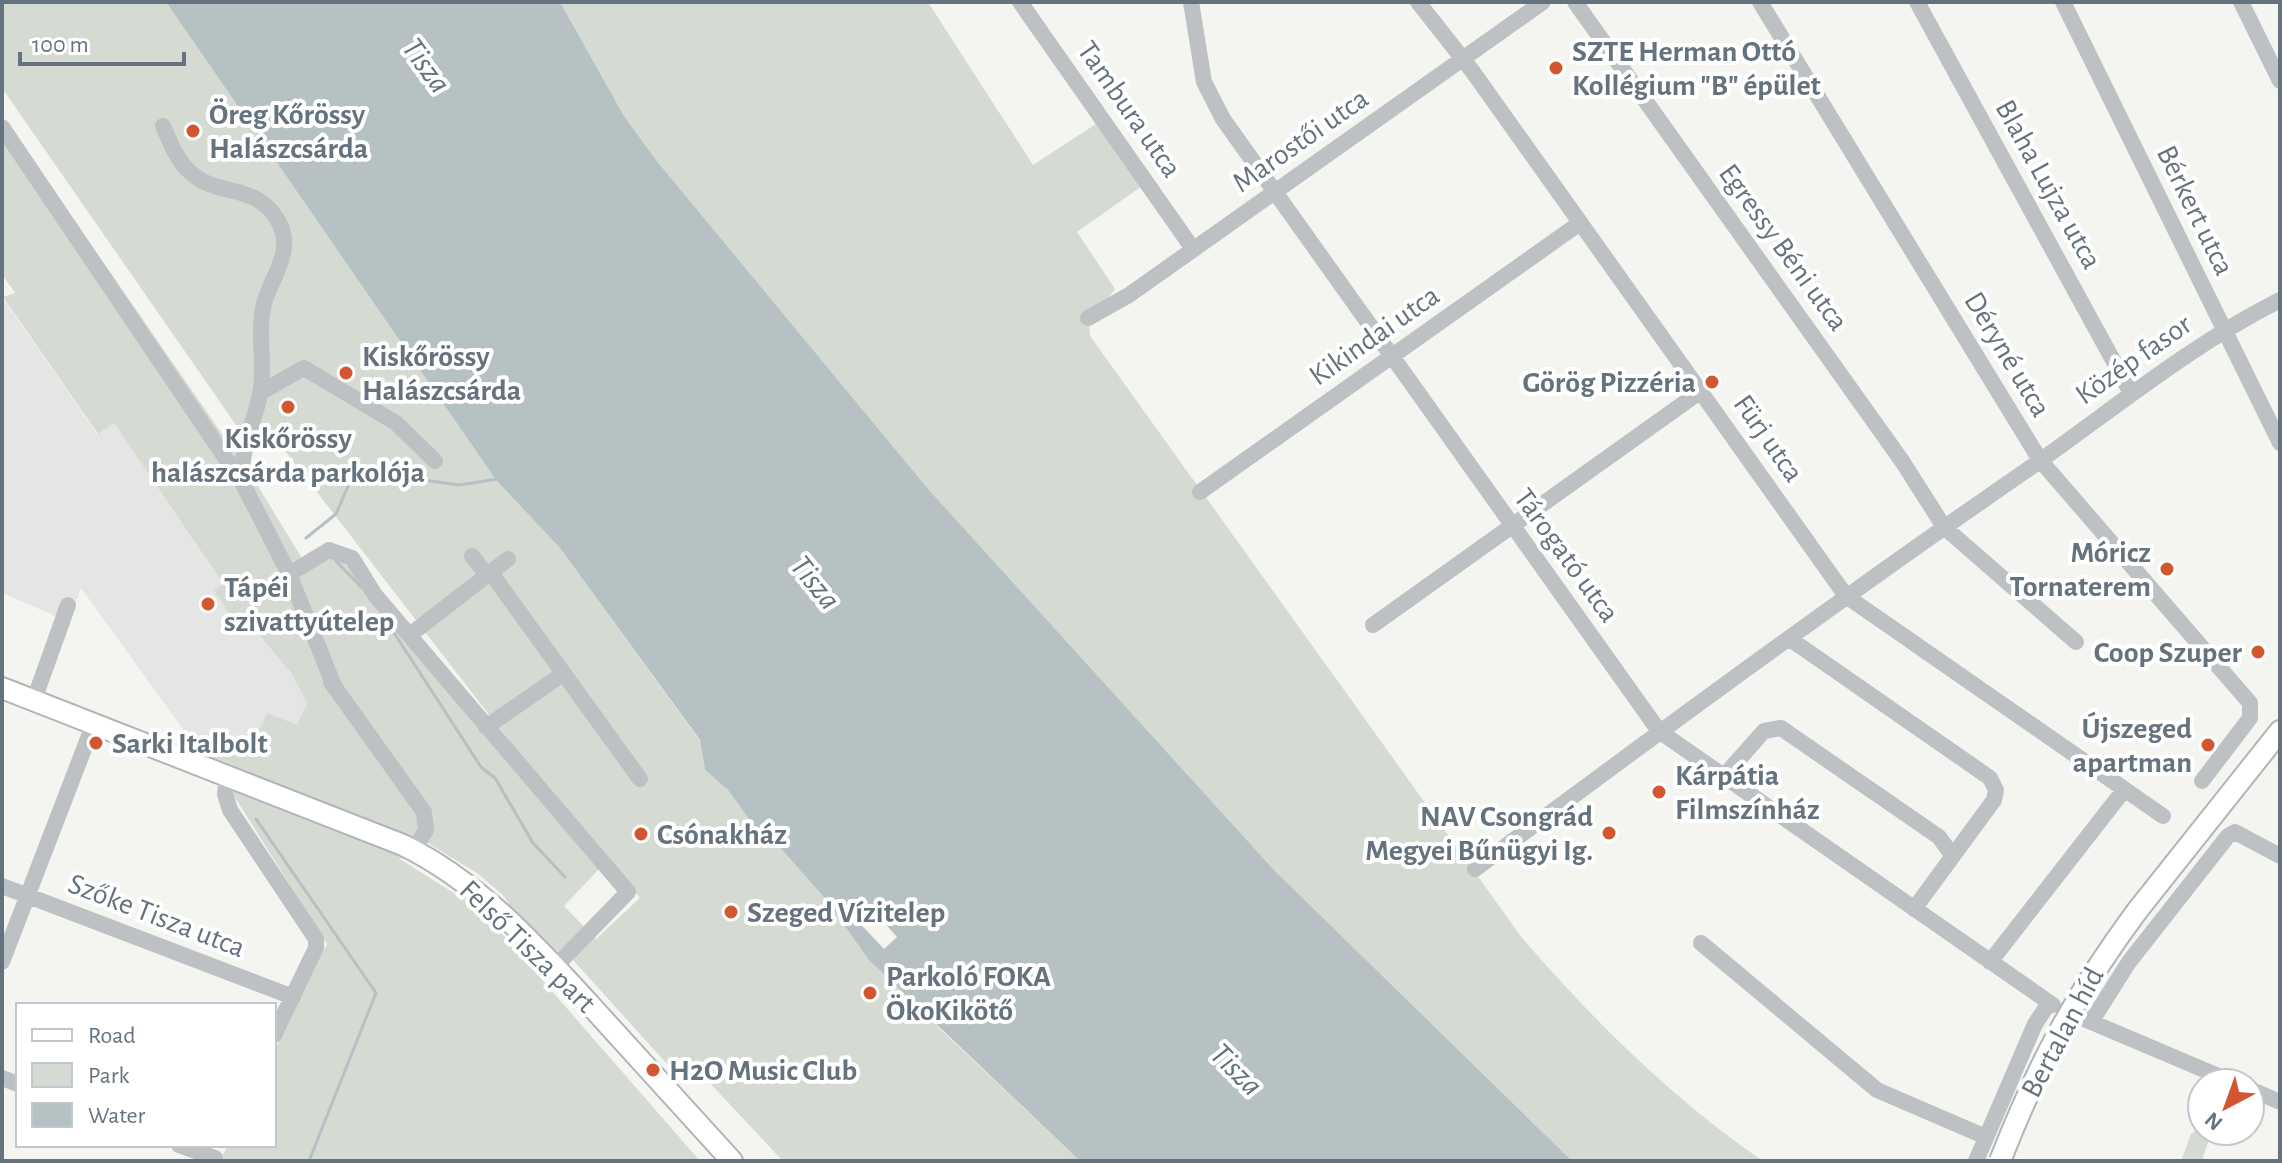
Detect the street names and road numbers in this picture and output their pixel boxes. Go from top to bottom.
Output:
street label: Tambura utca [1071,36,1187,183]
street label: Marostői utca [1227,83,1374,198]
street label: Blaha Lujza utca [1989,95,2107,274]
street label: Bérkert utca [2151,141,2239,280]
street label: Egressy Béni utca [1713,159,1854,337]
street label: Kikindai utca [1304,280,1445,391]
street label: Déryné utca [1958,287,2056,422]
street label: Közép fasor [2070,309,2197,411]
street label: Fürj utca [1728,390,1809,488]
street label: Tárogató utca [1508,483,1625,628]
street label: Szőke Tisza utca [64,868,249,963]
street label: Felső Tisza part [453,875,601,1019]
street label: Bertalan híd [2016,962,2110,1102]

